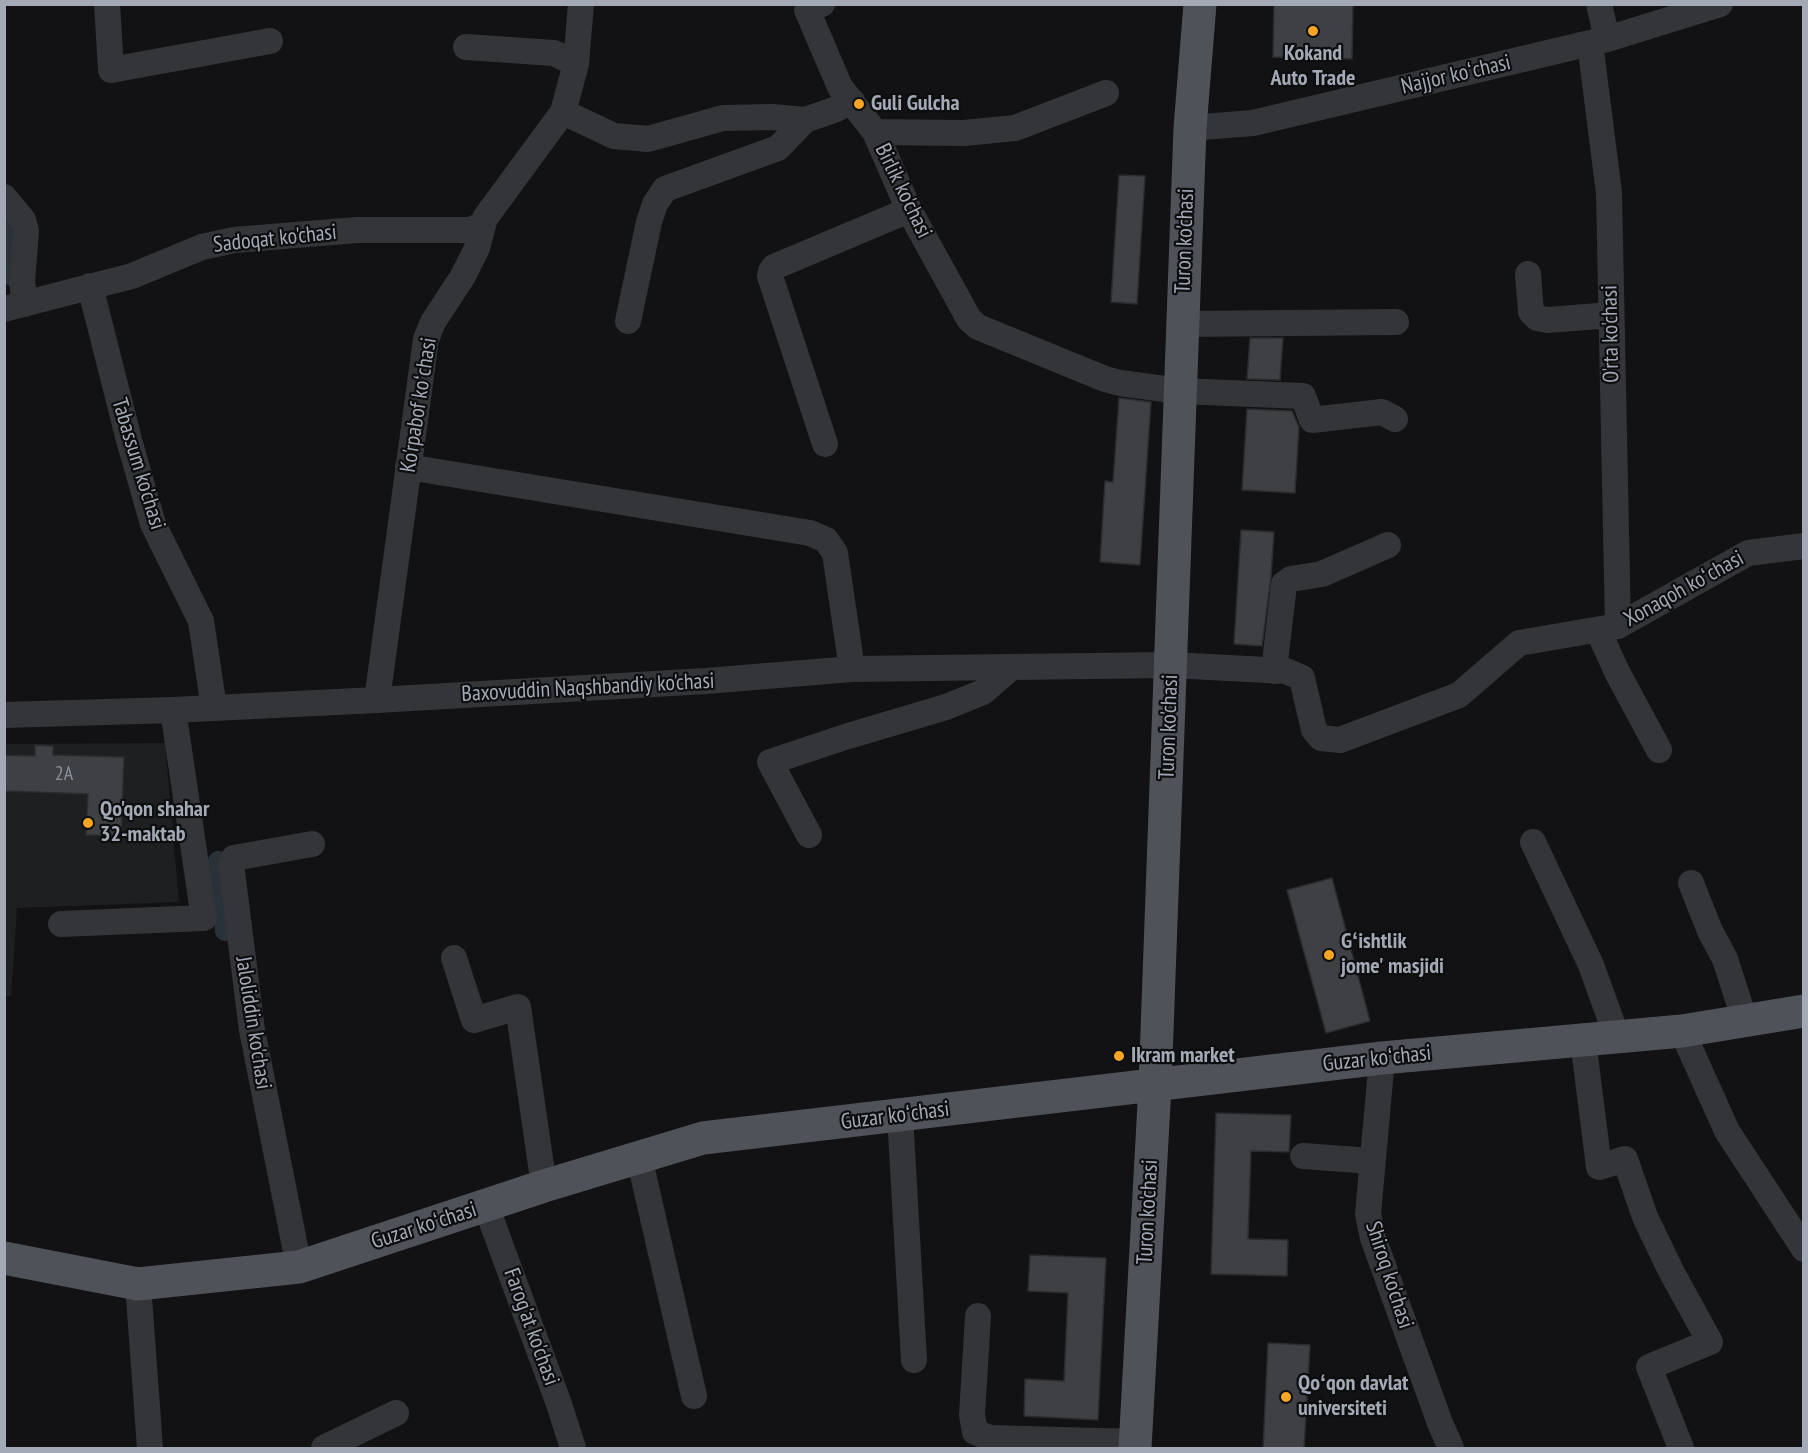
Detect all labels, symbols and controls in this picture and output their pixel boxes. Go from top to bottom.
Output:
marker: Kokand Auto Trade [1306,24,1320,38]
place label: Kokand Auto Trade [1271,41,1355,92]
street label: Najjor koʻchasi [1399,50,1513,100]
place label: Guli Gulcha [871,91,960,117]
marker: Guli Gulcha [852,97,866,111]
street label: Birlik ko'chasi [869,139,937,243]
street label: Turon ko'chasi [1170,188,1200,294]
street label: Sadoqat ko'chasi [212,219,338,259]
street label: O'rta ko'chasi [1597,285,1625,383]
street label: Ko'rpabof koʻchasi [395,336,443,474]
street label: Tabassum ko'chasi [105,395,171,533]
street label: Xonaqoh koʻchasi [1620,545,1748,633]
street label: Baxovuddin Naqshbandiy ko'chasi [461,668,715,708]
street label: Turon ko'chasi [1154,674,1184,780]
house number: 2A [55,762,73,786]
place label: Qo'qon shahar 32-maktab [100,797,209,848]
marker: Qo'qon shahar 32-maktab [81,816,95,830]
place label: Gʻishtlik jome' masjidi [1341,929,1444,980]
marker: Gʻishtlik jome' masjidi [1322,948,1336,962]
street label: Jaloliddin ko'chasi [229,955,277,1091]
street label: Guzar koʻchasi [1321,1040,1433,1078]
place label: Ikram market [1131,1043,1235,1069]
marker: Ikram market [1112,1049,1126,1063]
street label: Guzar koʻchasi [839,1096,951,1136]
street label: Turon ko'chasi [1132,1159,1164,1265]
street label: Guzar koʻchasi [368,1197,480,1255]
street label: Shiroq ko'chasi [1359,1218,1419,1332]
street label: Farog'at ko'chasi [498,1265,564,1389]
place label: Qoʻqon davlat universiteti [1298,1371,1408,1422]
marker: Qoʻqon davlat universiteti [1279,1390,1293,1404]

